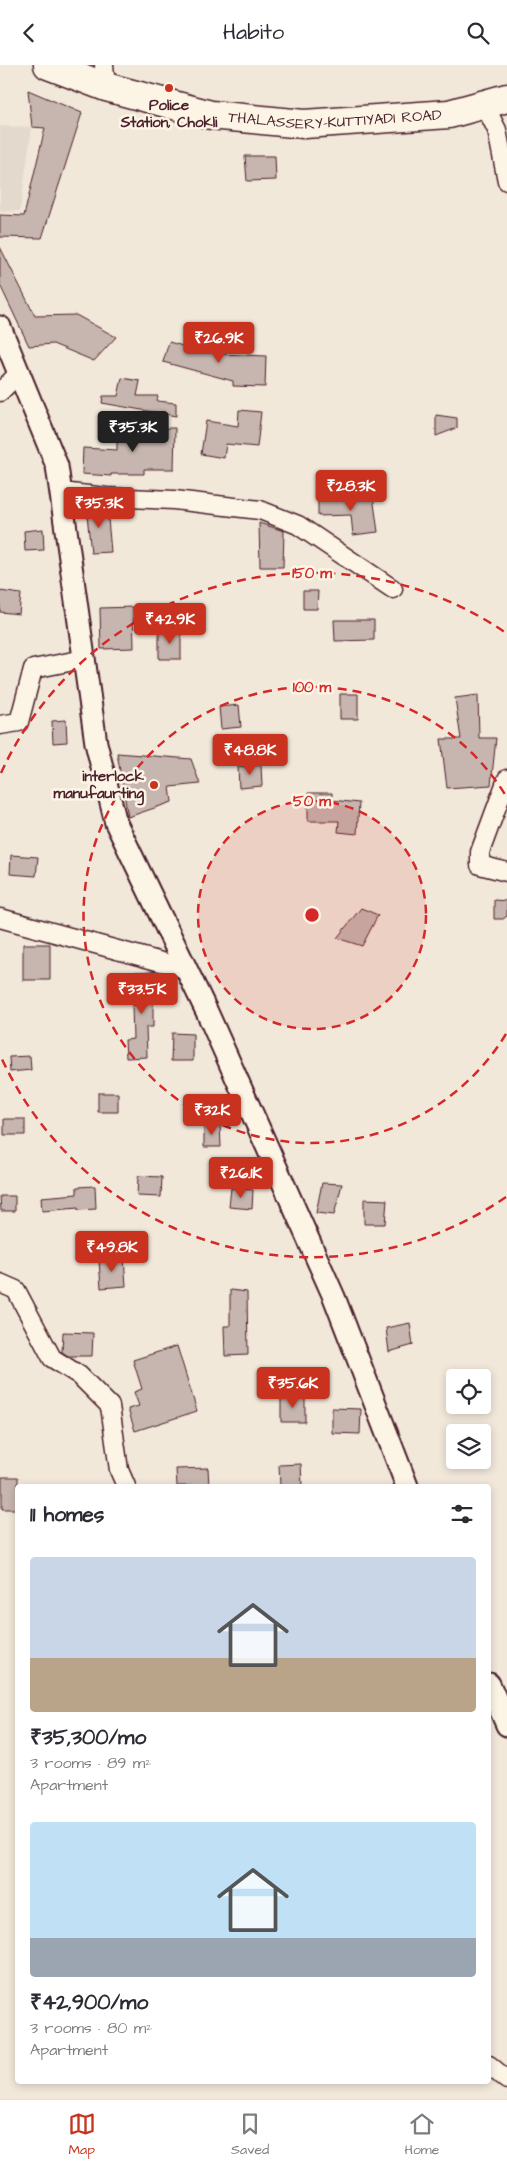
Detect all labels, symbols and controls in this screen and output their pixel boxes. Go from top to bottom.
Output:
text: Habito [223,17,284,48]
icon: back [15,19,43,47]
icon: search [464,19,492,47]
marker: Police Station, Chokli [163,82,175,94]
place label: Police Station, Chokli [120,95,218,133]
street label: THALASSERY-KUTTIYADI ROAD [227,105,443,135]
pin: ₹26.9K [178,321,260,364]
text: ₹26.9K [194,327,244,349]
pin: ₹35.3K [92,411,174,453]
text: ₹35.3K [109,416,157,438]
pin: ₹28.3K [310,469,392,512]
text: ₹28.3K [327,475,375,497]
pin: ₹35.3K [58,487,140,529]
text: ₹35.3K [75,492,123,514]
text: 150 m [292,563,332,584]
pin: ₹42.9K [129,603,211,645]
text: ₹42.9K [145,608,195,630]
text: 100 m [293,677,332,698]
pin: ₹48.8K [209,733,291,776]
text: ₹48.8K [224,739,276,761]
place label: interlock manufaurting [54,766,145,806]
marker: interlock manufaurting [148,779,160,791]
text: 50 m [293,791,331,812]
centre of rings [303,906,321,924]
pin: ₹33.5K [101,973,183,1015]
text: ₹33.5K [118,978,166,1000]
pin: ₹32K [182,1093,242,1136]
text: ₹32K [194,1099,230,1121]
pin: ₹26.1K [200,1157,282,1199]
text: ₹26.1K [220,1162,262,1184]
pin: ₹49.8K [71,1231,153,1273]
text: ₹49.8K [86,1236,138,1258]
pin: ₹35.6K [252,1367,334,1409]
map controls [446,1369,491,1469]
button: locate [446,1369,491,1414]
text: ₹35.6K [268,1372,318,1394]
button: layers [446,1424,491,1469]
text: 11 homes [30,1500,104,1529]
icon: filters [448,1500,476,1528]
icon: home [208,1590,298,1680]
text: ₹35,300/mo [30,1723,146,1752]
text: 3 rooms · 89 m² [30,1752,151,1774]
text: Apartment [30,1774,108,1796]
icon: home [208,1855,298,1945]
text: ₹42,900/mo [30,1988,148,2017]
text: 3 rooms · 80 m² [30,2017,152,2039]
text: Apartment [30,2039,108,2061]
tab: Map [68,2110,96,2160]
tab: Saved [231,2110,269,2160]
tab: Home [405,2110,439,2160]

